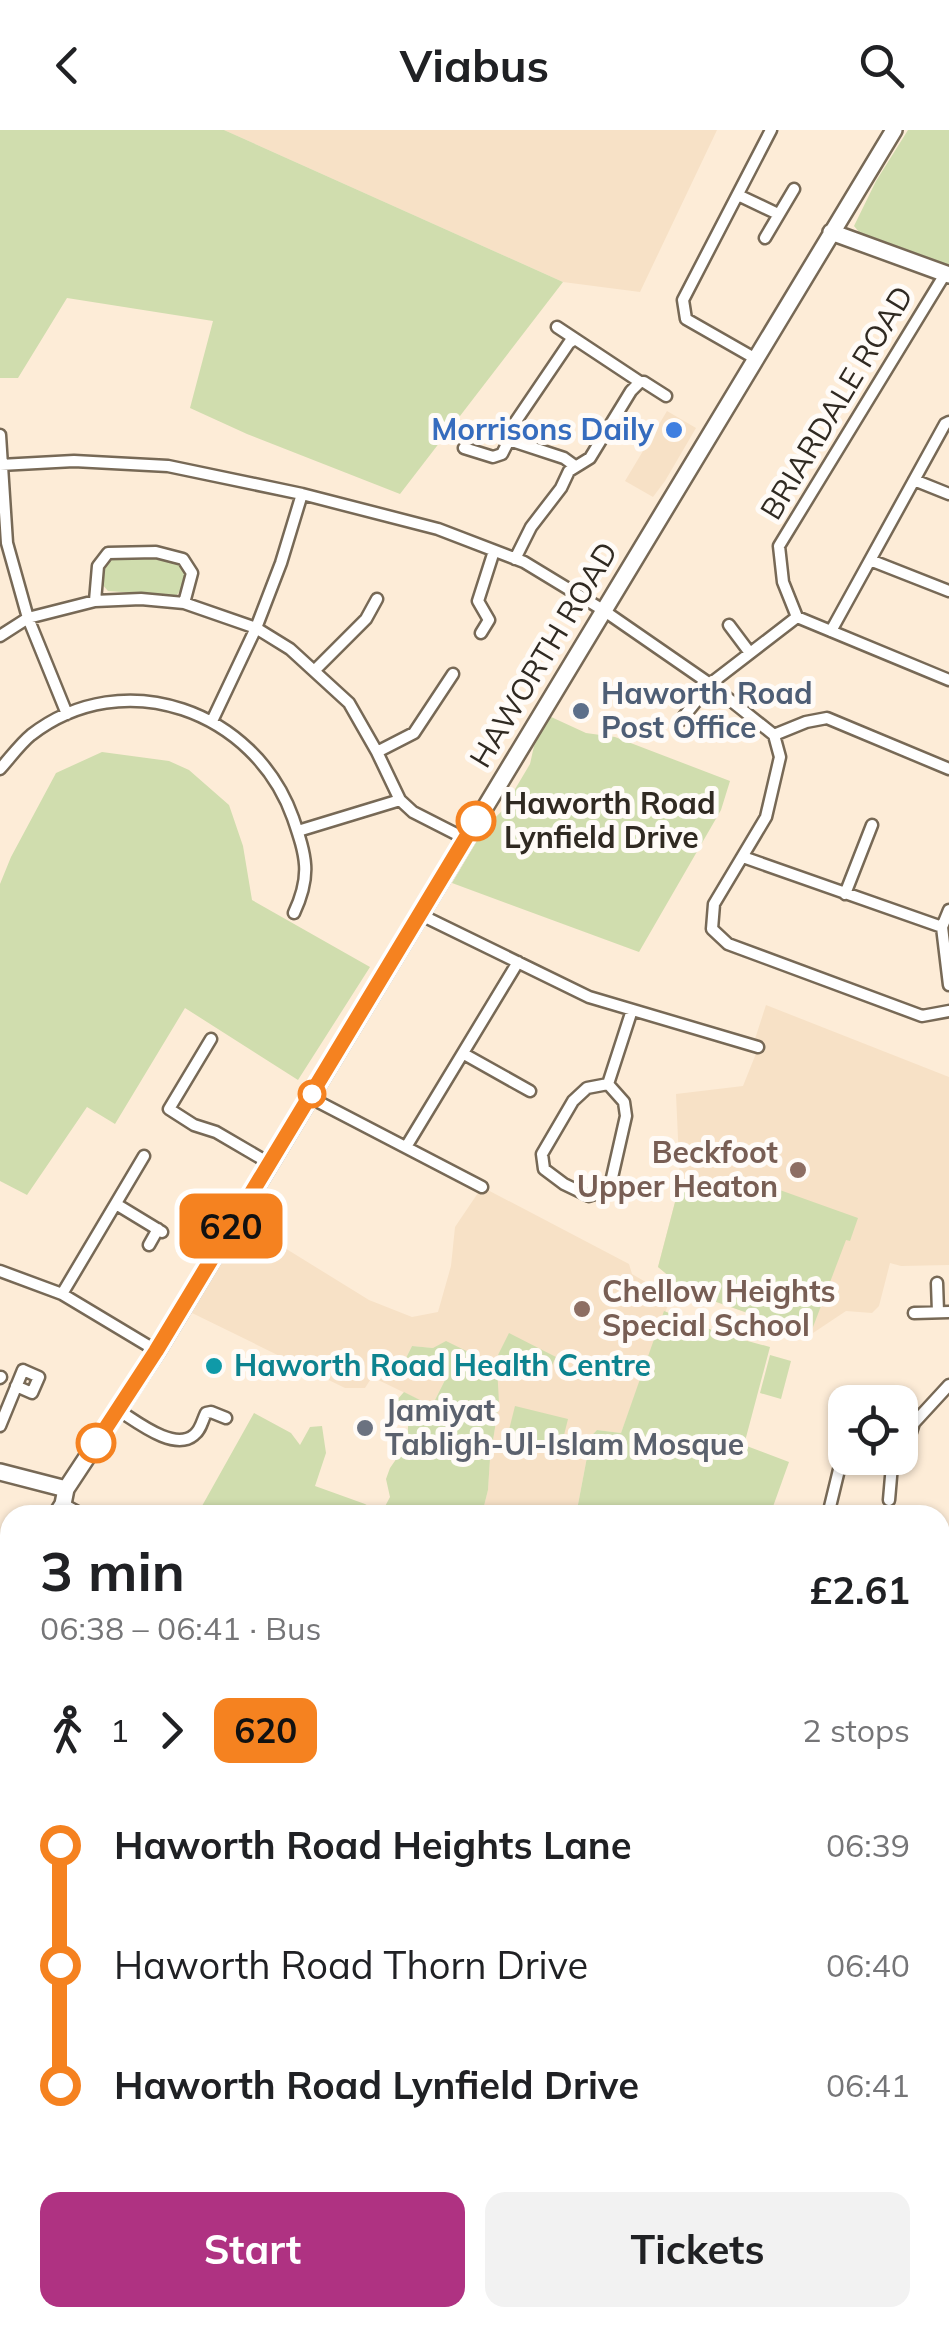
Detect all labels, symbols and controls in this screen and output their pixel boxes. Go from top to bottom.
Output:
text: Viabus [400,37,549,93]
icon: back [40,38,95,93]
icon: search [854,38,909,93]
street label: BRIARDALE ROAD [751,279,921,526]
place label: Morrisons Daily [431,410,655,448]
marker: Morrisons Daily [663,419,685,441]
street label: HAWORTH ROAD [461,535,625,774]
place label: Haworth Road Post Office [601,674,813,746]
marker: Haworth Road Post Office [570,700,592,722]
place label: Haworth Road Lynfield Drive [504,784,716,856]
marker: Haworth Road Lynfield Drive [457,802,495,840]
unlabelled marker [299,1081,325,1107]
place label: Beckfoot Upper Heaton [577,1133,778,1205]
marker: Beckfoot Upper Heaton [787,1159,809,1181]
line badge: 620 [174,1194,288,1258]
text: 620 [199,1204,263,1248]
place label: Chellow Heights Special School [602,1272,836,1344]
marker: Chellow Heights Special School [571,1298,593,1320]
place label: Haworth Road Health Centre [234,1346,651,1384]
marker: Haworth Road Health Centre [203,1355,225,1377]
map controls [828,1385,918,1475]
button: locate [828,1385,918,1475]
place label: Jamiyat Tabligh-Ul-Islam Mosque [385,1391,744,1463]
marker: Jamiyat Tabligh-Ul-Islam Mosque [354,1417,376,1439]
unlabelled marker [77,1424,115,1462]
text: 3 min [40,1536,185,1605]
text: £2.61 [809,1566,910,1614]
text: 06:38 – 06:41 · Bus [40,1608,321,1648]
icon: walk [40,1703,95,1758]
icon: forward [144,1703,199,1758]
text: 620 [234,1708,297,1752]
text: 1 [110,1710,129,1750]
text: 2 stops [802,1710,910,1750]
text: Haworth Road Heights Lane [114,1821,632,1869]
text: 06:39 [826,1825,910,1865]
text: Haworth Road Thorn Drive [114,1941,588,1989]
text: 06:40 [826,1945,910,1985]
text: Haworth Road Lynfield Drive [114,2061,639,2109]
text: 06:41 [826,2065,910,2105]
button: Start [40,2192,465,2307]
button: Tickets [485,2192,910,2307]

